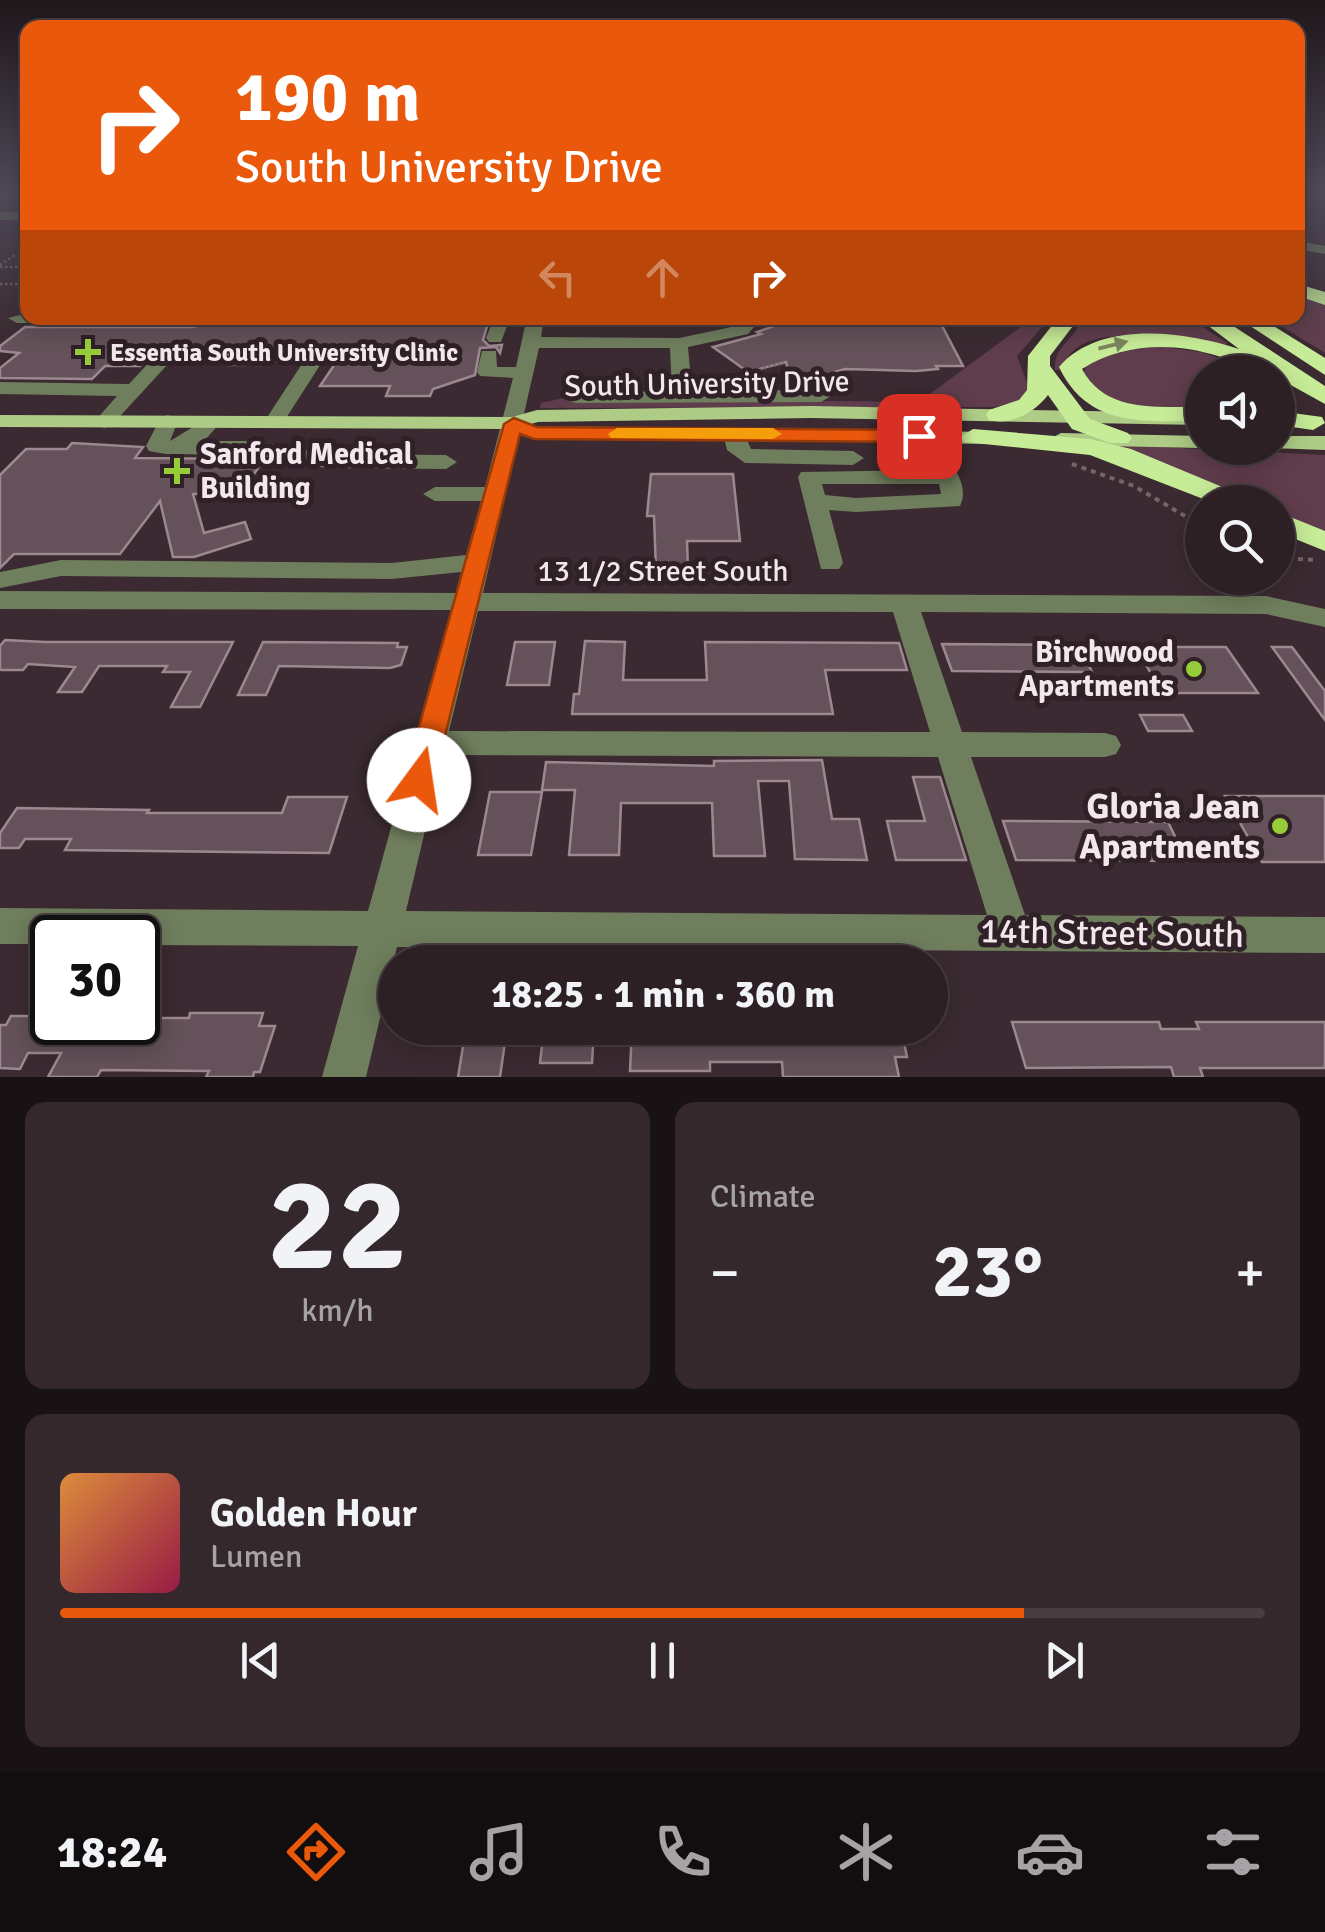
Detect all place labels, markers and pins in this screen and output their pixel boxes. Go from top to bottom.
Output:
place label: Essentia South University Clinic [110,337,458,368]
marker: Essentia South University Clinic [75,339,101,365]
pin [877,394,962,479]
place label: Sanford Medical Building [200,436,413,507]
marker: Sanford Medical Building [164,458,190,484]
place label: Birchwood Apartments [1019,634,1174,705]
marker: Birchwood Apartments [1183,658,1205,680]
place label: Gloria Jean Apartments [1079,785,1260,868]
marker: Gloria Jean Apartments [1269,815,1291,837]

